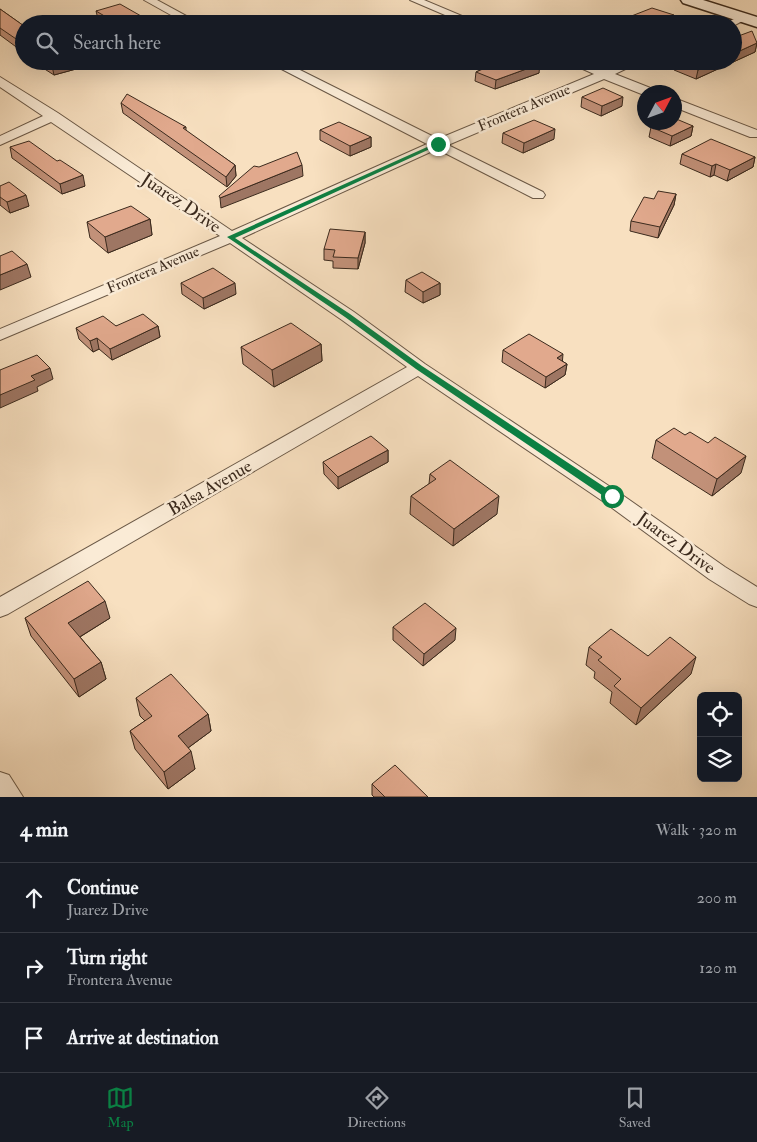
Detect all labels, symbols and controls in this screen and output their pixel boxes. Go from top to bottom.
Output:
search box [15,15,742,70]
icon: search [33,29,61,57]
text: Search here [73,31,161,55]
street label: Frontera Avenue [475,80,573,136]
north arrow [637,85,682,130]
route end [427,133,450,156]
street label: Juarez Drive [136,167,226,238]
street label: Frontera Avenue [104,242,202,298]
street label: Balsa Avenue [164,454,257,521]
route start [601,485,624,508]
street label: Juarez Drive [631,506,720,579]
map controls [697,692,742,782]
button: locate [697,692,742,737]
button: layers [697,737,742,782]
text: 4 min [20,816,68,843]
text: Walk · 320 m [656,820,737,840]
text: Continue [67,876,138,900]
icon: ahead [20,884,48,912]
text: 200 m [697,888,737,908]
text: Juarez Drive [67,900,148,920]
text: Turn right [67,946,147,970]
icon: right [20,954,48,982]
text: 120 m [699,958,737,978]
text: Frontera Avenue [67,970,173,990]
icon: arrive [20,1024,48,1052]
text: Arrive at destination [67,1026,219,1050]
tab: Map [106,1084,134,1131]
tab: Directions [347,1084,406,1131]
tab: Saved [619,1084,651,1131]

